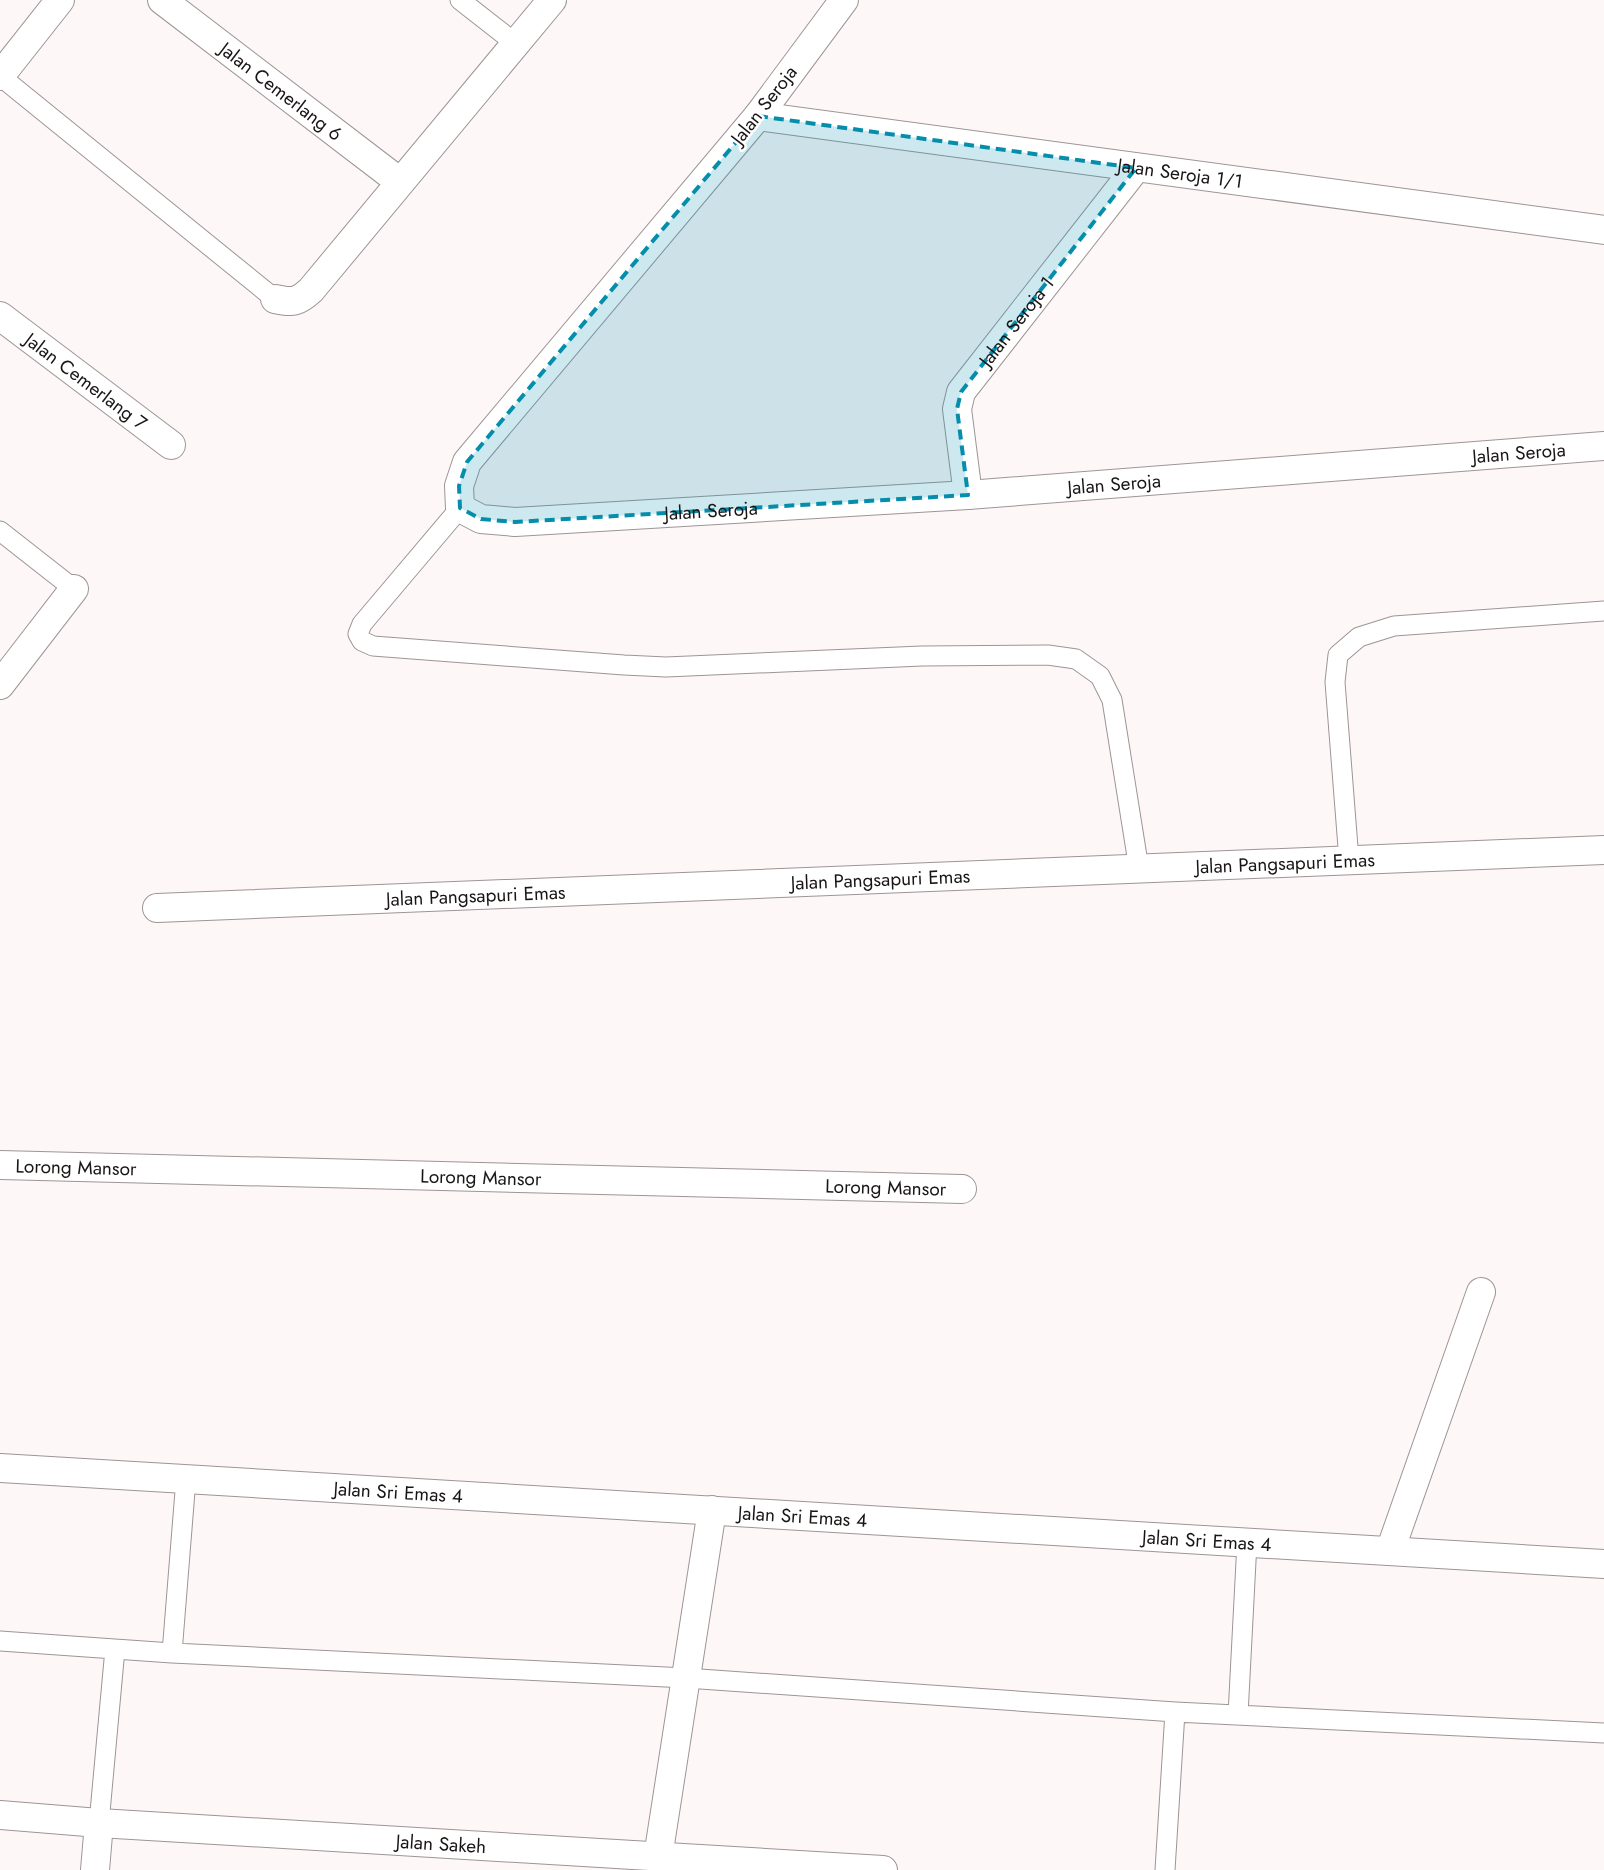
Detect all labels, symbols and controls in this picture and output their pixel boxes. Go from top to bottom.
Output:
street label: Jalan Cemerlang 6 [212,34,348,147]
street label: Jalan Seroja [723,60,803,153]
street label: Jalan Seroja 1/1 [1113,151,1245,195]
street label: Jalan Seroja 1 [971,270,1060,374]
street label: Jalan Cemerlang 7 [17,324,153,436]
street label: Jalan Seroja [1468,435,1567,470]
street label: Jalan Seroja [1063,467,1162,501]
street label: Jalan Seroja [660,494,759,527]
street label: Jalan Pangsapuri Emas [1192,846,1376,880]
street label: Jalan Pangsapuri Emas [787,862,971,896]
street label: Jalan Pangsapuri Emas [382,878,566,912]
street label: Lorong Mansor [15,1152,137,1182]
street label: Lorong Mansor [420,1162,542,1192]
street label: Lorong Mansor [825,1172,947,1202]
street label: Jalan Sri Emas 4 [330,1474,464,1509]
street label: Jalan Sri Emas 4 [734,1499,868,1533]
street label: Jalan Sri Emas 4 [1138,1523,1272,1558]
street label: Jalan Sakeh [392,1827,487,1860]

